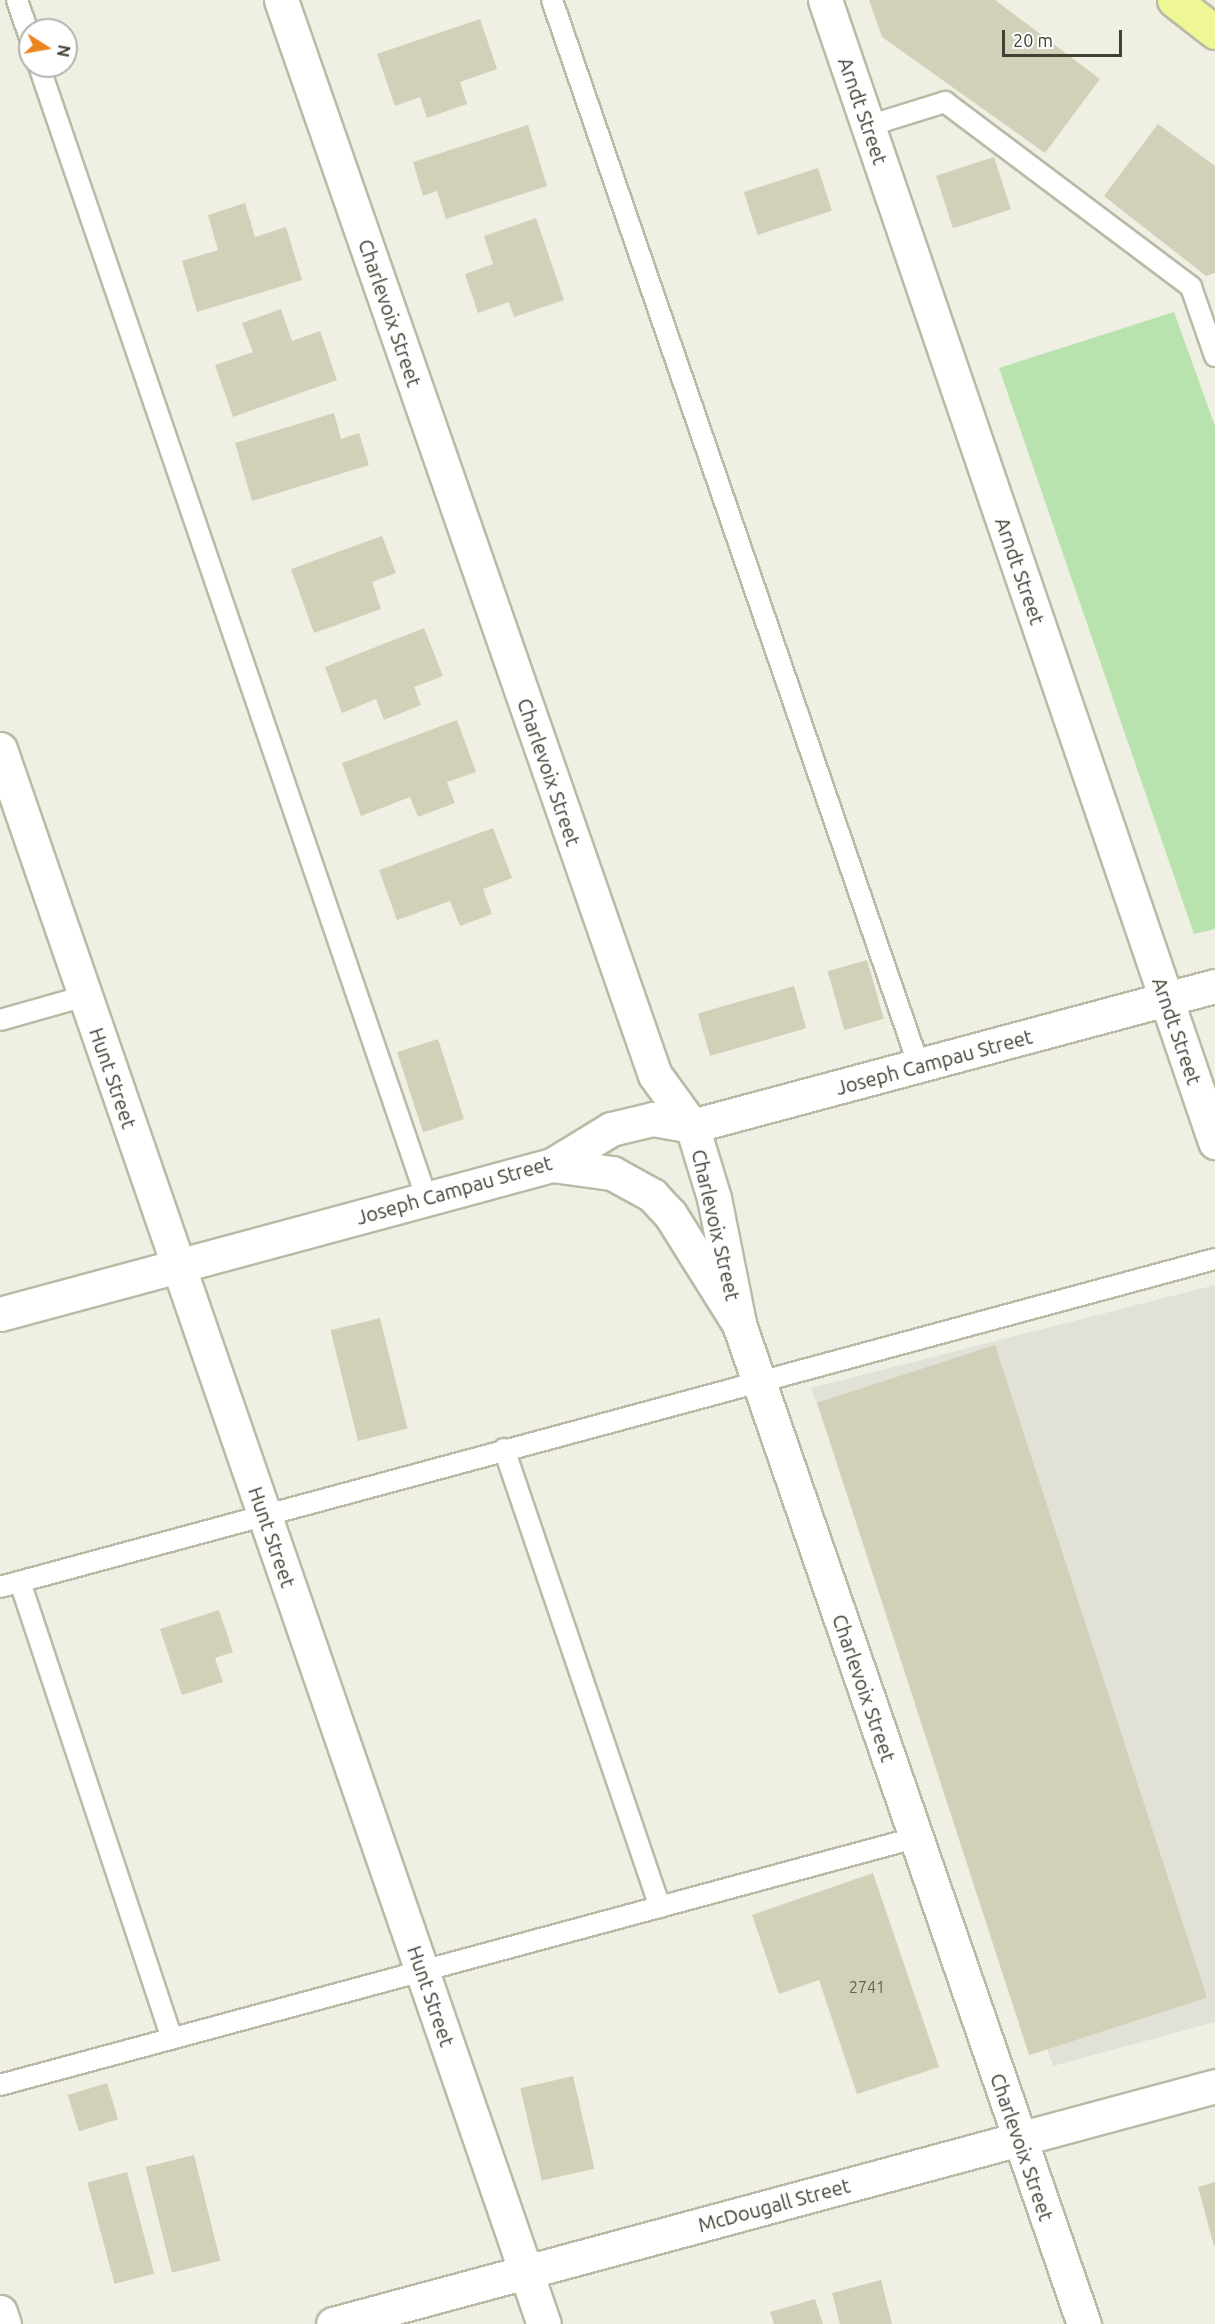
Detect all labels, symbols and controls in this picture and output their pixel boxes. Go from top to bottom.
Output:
north arrow [18,18,78,78]
scale bar [1005,18,1125,56]
text: 20 m [1013,30,1053,50]
text: N [54,43,74,59]
street label: Arndt Street [833,54,893,168]
street label: Charlevoix Street [353,236,427,390]
street label: Arndt Street [990,514,1050,628]
street label: Charlevoix Street [512,695,586,849]
street label: Arndt Street [1147,974,1207,1088]
street label: Hunt Street [85,1024,141,1132]
street label: Joseph Campau Street [833,1024,1035,1100]
street label: Charlevoix Street [687,1147,745,1303]
street label: Joseph Campau Street [353,1151,555,1229]
street label: Hunt Street [244,1483,300,1591]
street label: Charlevoix Street [827,1611,901,1765]
street label: Hunt Street [403,1942,459,2050]
house number: 2741 [849,1977,885,1997]
street label: Charlevoix Street [985,2070,1059,2224]
street label: McDougall Street [695,2173,853,2237]

